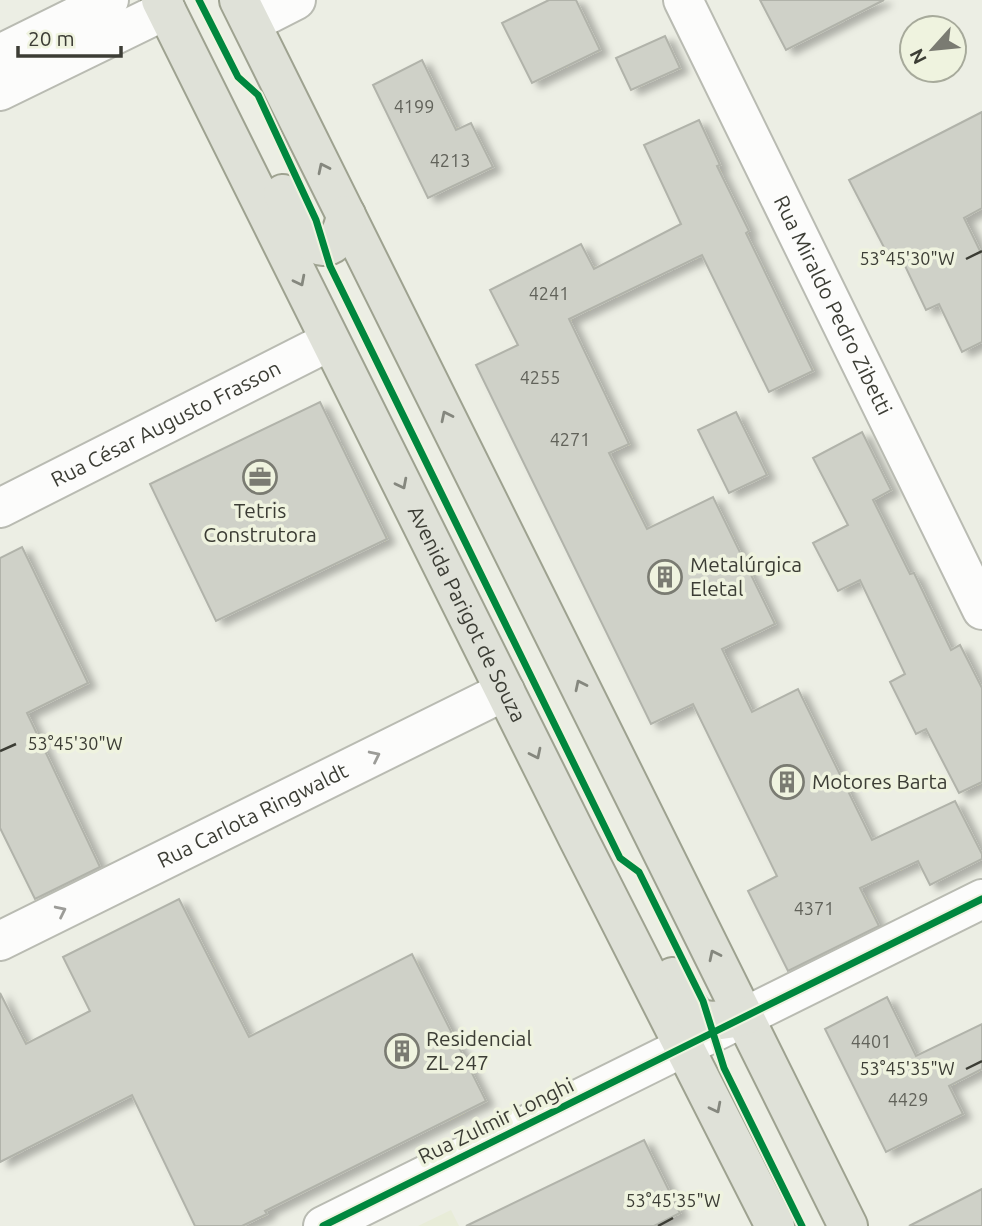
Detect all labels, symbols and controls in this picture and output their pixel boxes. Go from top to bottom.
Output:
scale bar [18,14,121,58]
north arrow [898,14,968,84]
text: 20 m [28,26,75,50]
text: N [905,45,931,68]
house number: 4199 [394,96,434,116]
house number: 4213 [430,150,470,170]
one-way arrow [317,163,331,175]
street label: Rua Miraldo Pedro Zibetti [770,191,897,419]
text: 53°45'30"W [859,248,955,268]
one-way arrow [292,274,306,286]
house number: 4241 [529,283,569,303]
street label: Rua César Augusto Frasson [47,355,284,491]
house number: 4255 [520,367,560,387]
one-way arrow [440,410,454,423]
house number: 4271 [550,429,590,449]
office icon: Tetris Construtora [241,458,279,496]
one-way arrow [393,477,407,489]
place label: Tetris Construtora [203,498,317,546]
street label: Avenida Parigot de Souza [404,502,531,726]
place label: Metalúrgica Eletal [690,552,802,600]
building icon: Metalúrgica Eletal [646,558,684,596]
one-way arrow [574,680,588,692]
text: 53°45'30"W [27,733,123,753]
one-way arrow [528,747,542,759]
one-way arrow [368,750,380,764]
street label: Rua Carlota Ringwaldt [153,758,351,872]
building icon: Motores Barta [768,763,806,801]
place label: Motores Barta [812,769,948,793]
house number: 4371 [794,898,834,918]
one-way arrow [54,905,66,919]
one-way arrow [708,950,722,962]
place label: Residencial ZL 247 [426,1026,532,1074]
house number: 4401 [851,1031,891,1051]
building icon: Residencial ZL 247 [383,1032,421,1070]
text: 53°45'35"W [859,1058,955,1078]
street label: Rua Zulmir Longhi [414,1072,577,1168]
house number: 4429 [888,1089,928,1109]
one-way arrow [708,1101,722,1113]
text: 53°45'35"W [625,1190,721,1210]

